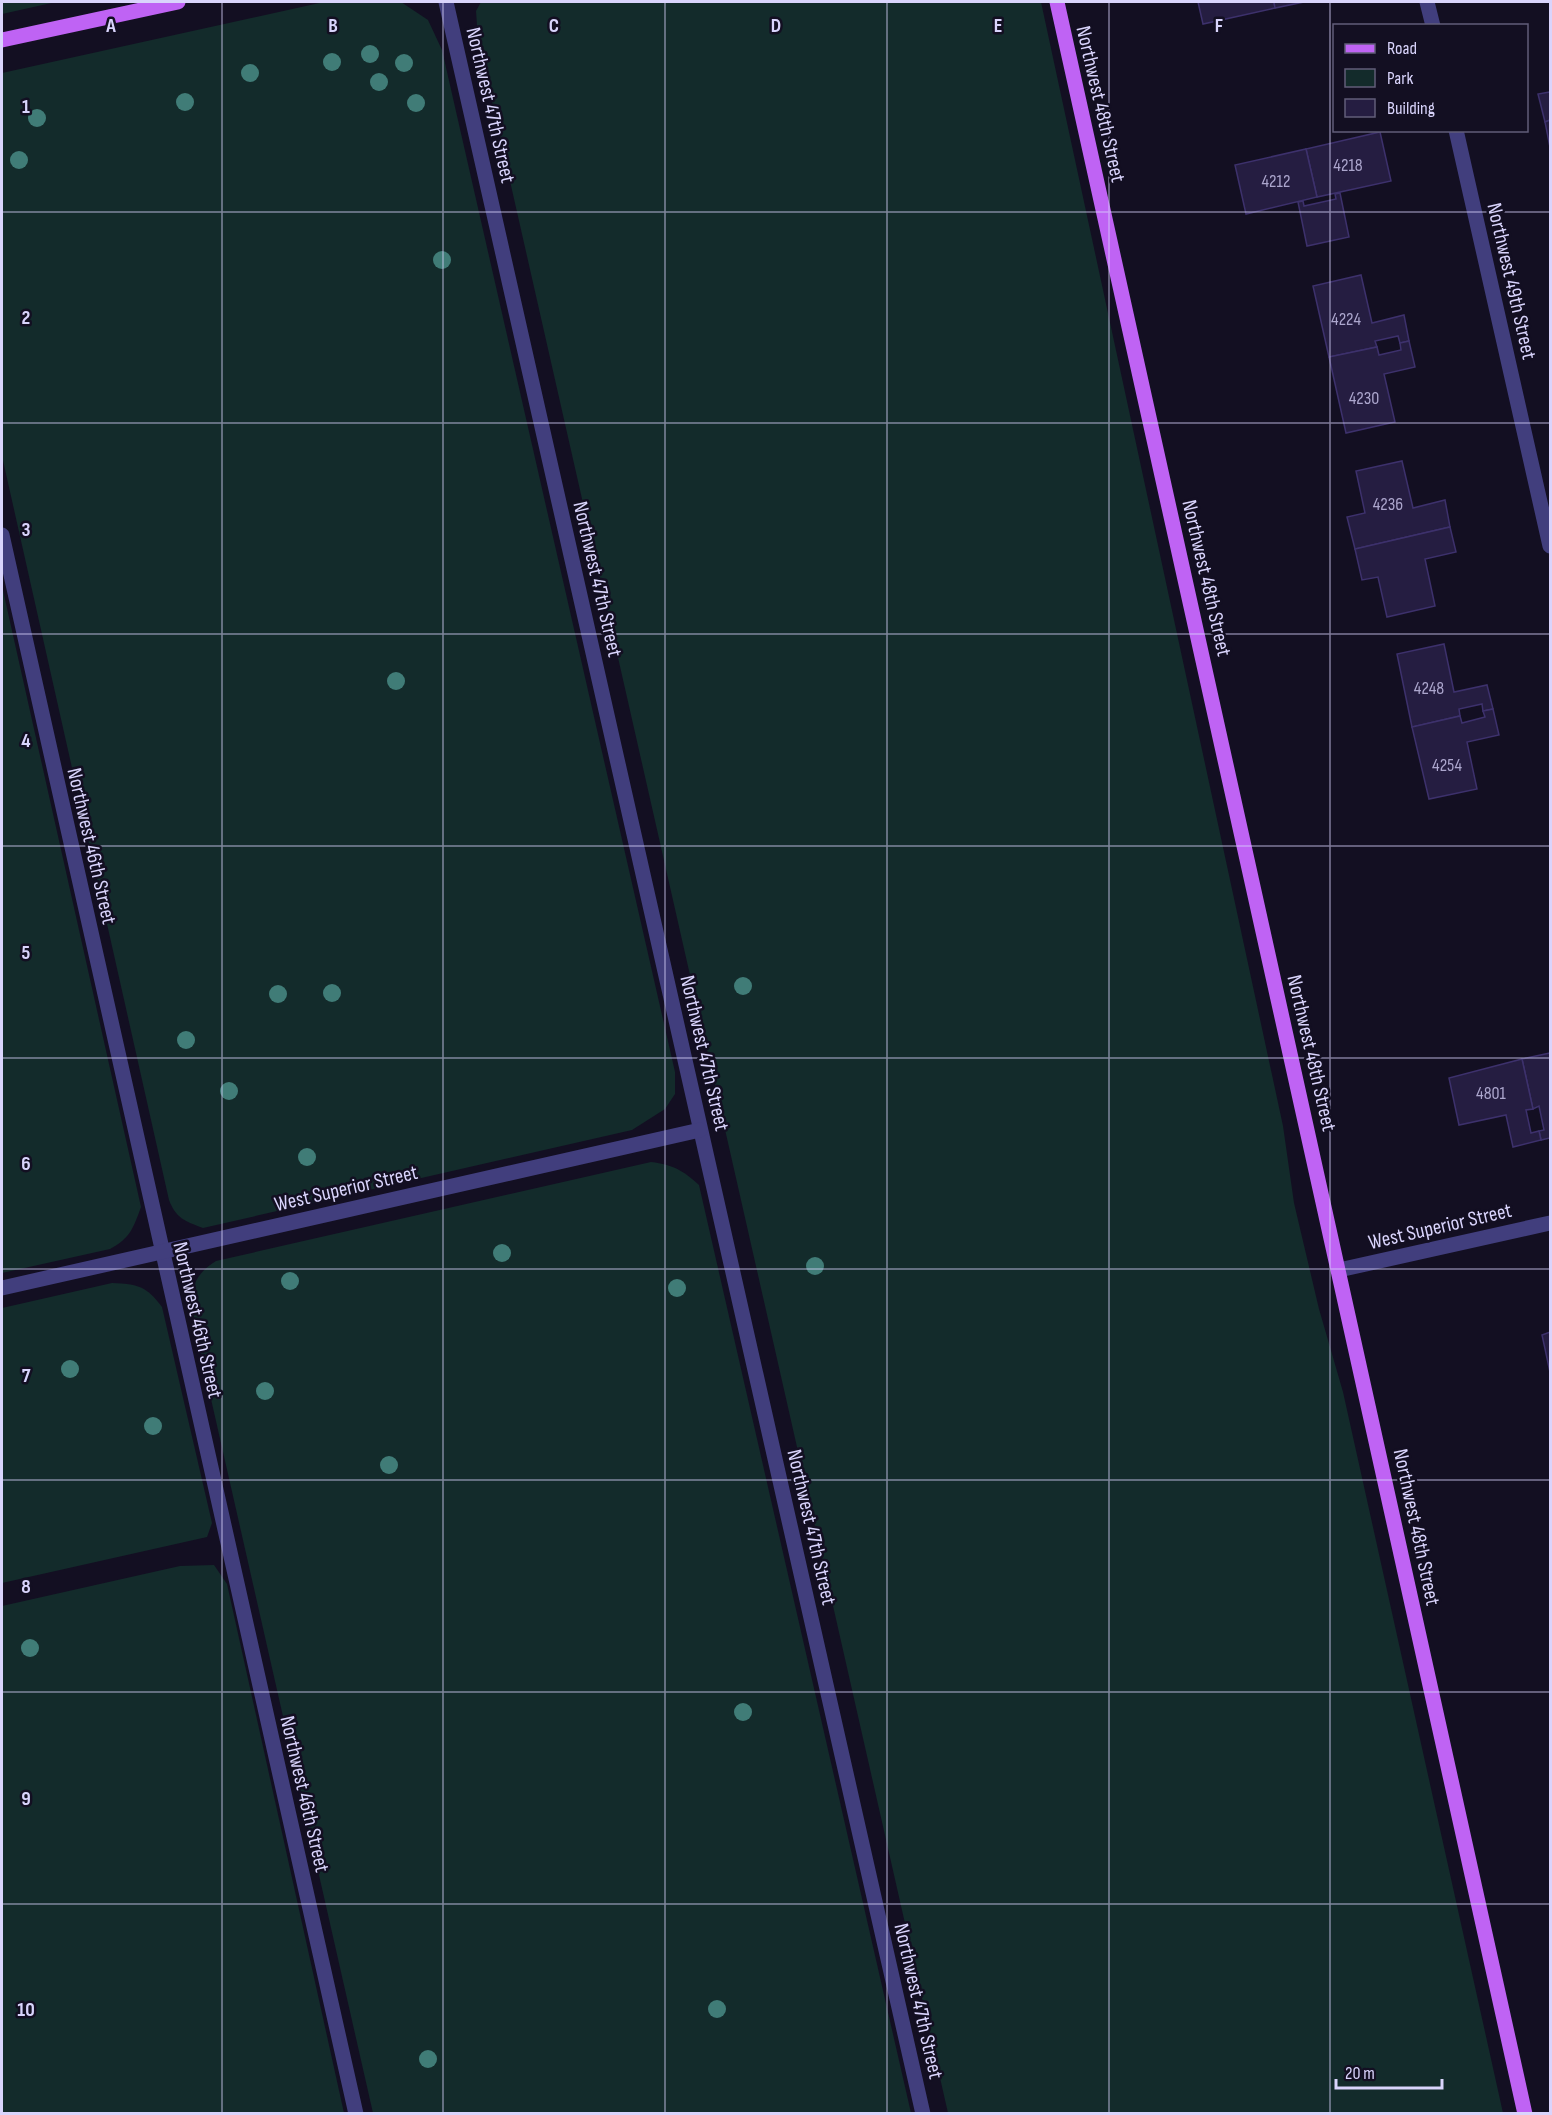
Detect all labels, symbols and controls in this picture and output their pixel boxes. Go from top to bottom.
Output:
text: A [105,14,116,38]
text: B [328,14,338,38]
text: C [549,14,559,38]
text: D [771,14,781,38]
text: E [994,14,1002,38]
text: F [1215,14,1223,38]
street label: Northwest 48th Street [1070,24,1131,185]
legend [1333,24,1528,132]
street label: Northwest 47th Street [460,25,521,185]
text: Road [1387,38,1417,59]
text: Park [1387,68,1413,89]
text: 1 [22,95,30,119]
text: Building [1387,98,1435,119]
house number: 4218 [1333,155,1363,176]
house number: 4212 [1262,171,1291,192]
street label: Northwest 49th Street [1481,200,1542,362]
text: 2 [22,306,30,330]
house number: 4224 [1331,309,1361,330]
house number: 4230 [1349,388,1379,409]
house number: 4236 [1373,494,1403,515]
street label: Northwest 48th Street [1176,498,1237,659]
street label: Northwest 47th Street [567,499,628,659]
text: 3 [22,518,31,542]
house number: 4248 [1414,678,1444,699]
text: 4 [21,729,31,753]
house number: 4254 [1432,755,1462,776]
street label: Northwest 46th Street [61,766,122,927]
text: 5 [22,941,31,965]
street label: Northwest 47th Street [674,973,735,1133]
street label: Northwest 48th Street [1281,973,1342,1134]
house number: 4801 [1476,1083,1507,1104]
text: 6 [21,1152,31,1176]
street label: West Superior Street [272,1160,420,1217]
street label: West Superior Street [1366,1198,1514,1255]
street label: Northwest 46th Street [167,1240,228,1401]
text: 7 [22,1364,31,1388]
street label: Northwest 48th Street [1388,1446,1445,1608]
street label: Northwest 47th Street [781,1447,842,1607]
text: 8 [21,1575,31,1599]
street label: Northwest 46th Street [274,1714,335,1875]
text: 9 [21,1787,31,1811]
street label: Northwest 47th Street [888,1921,949,2081]
text: 10 [17,1998,35,2022]
scale bar [1336,2052,1442,2090]
text: 20 m [1345,2063,1375,2084]

